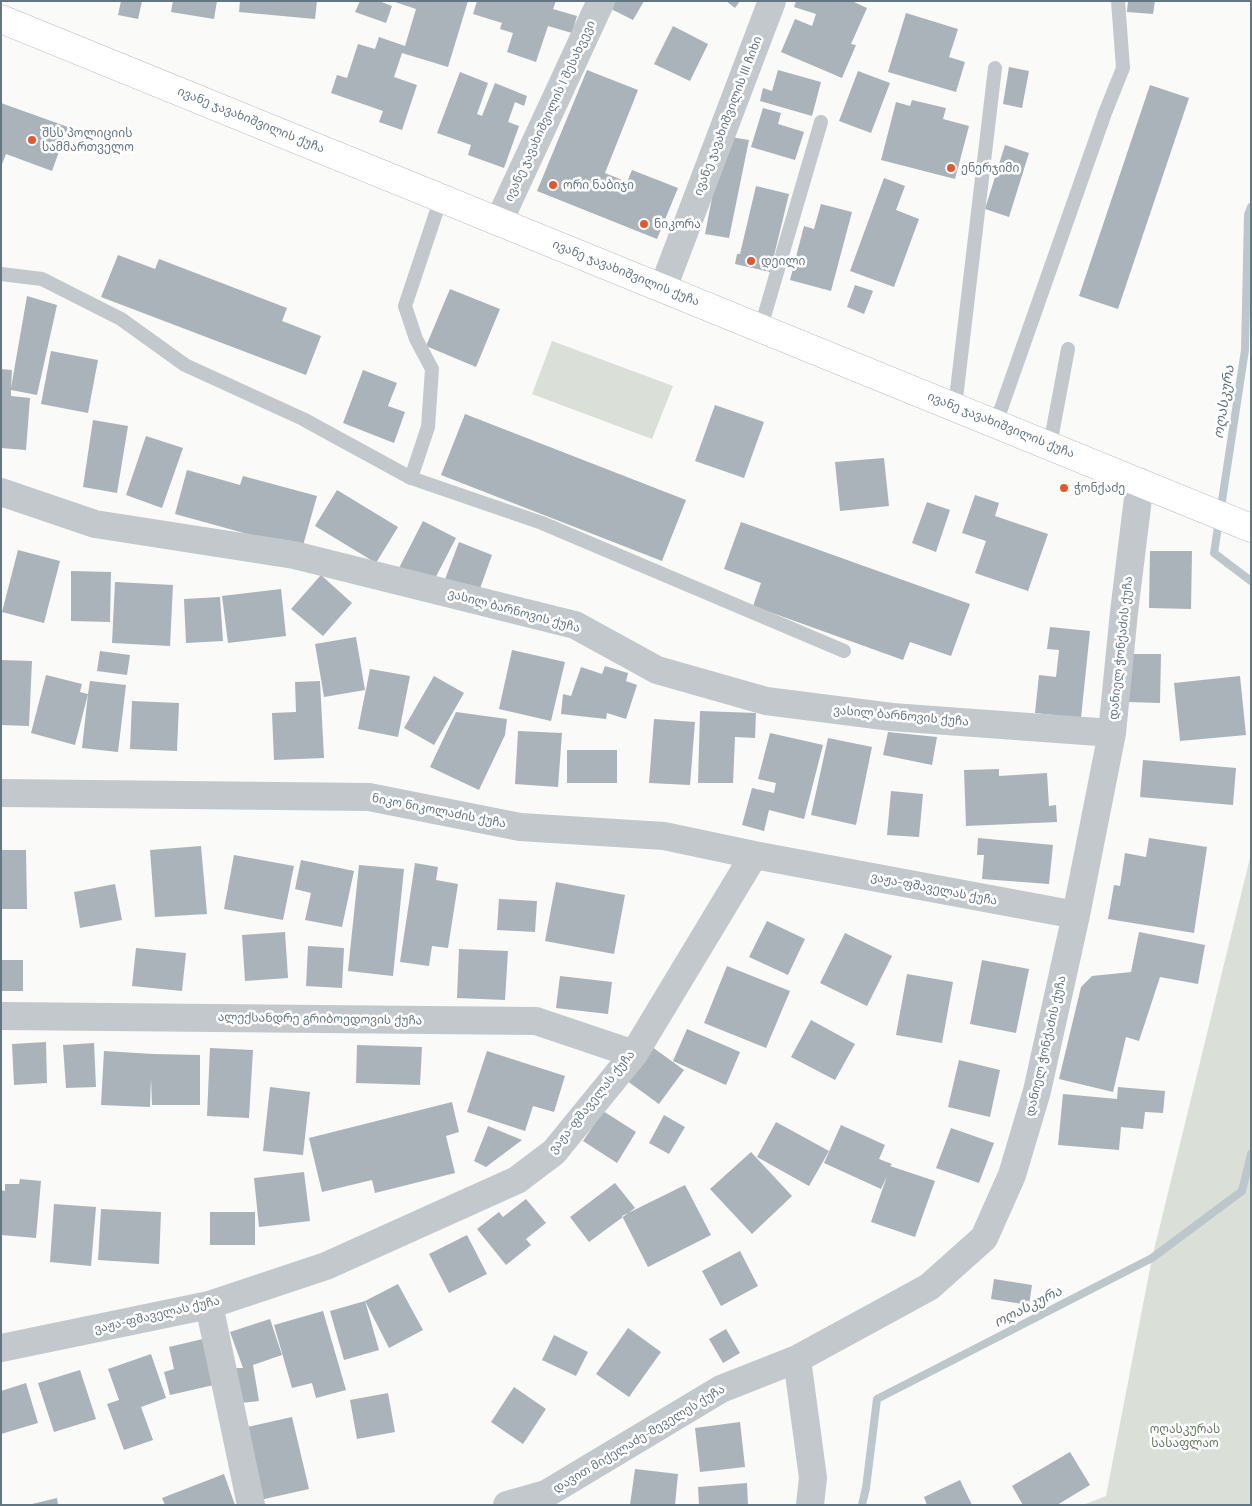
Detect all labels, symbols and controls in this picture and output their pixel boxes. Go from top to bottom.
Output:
street label: ივანე ჯავახიშვილის I შესახვევი [502,18,598,204]
street label: ივანე ჯავახიშვილის III ჩიხი [691,34,765,198]
street label: ივანე ჯავახიშვილის ქუჩა [175,84,327,156]
place label: შსს პოლიციის სამმართველო [42,126,134,154]
marker: შსს პოლიციის სამმართველო [26,134,38,146]
place label: ენერჯიმი [961,161,1019,175]
marker: ენერჯიმი [945,162,957,174]
place label: ორი ნაბიჯი [563,178,634,192]
marker: ორი ნაბიჯი [547,179,559,191]
place label: ნიკორა [654,217,701,231]
marker: ნიკორა [638,218,650,230]
street label: ივანე ჯავახიშვილის ქუჩა [550,237,702,309]
place label: დეილი [761,254,805,268]
marker: დეილი [745,255,757,267]
water label: ოღასკურა [1210,364,1238,440]
street label: ივანე ჯავახიშვილის ქუჩა [925,389,1077,461]
place label: ჭონქაძე [1074,481,1125,495]
marker: ჭონქაძე [1058,482,1070,494]
street label: დანიელ ჭონქაძის ქუჩა [1106,576,1136,720]
street label: ვასილ ბარნოვის ქუჩა [446,586,582,636]
street label: ვასილ ბარნოვის ქუჩა [833,703,969,729]
street label: ნიკო ნიკოლაძის ქუჩა [371,791,507,831]
street label: ვაჟა-ფშაველას ქუჩა [870,870,998,908]
street label: დანიელ ჭონქაძის ქუჩა [1023,974,1069,1118]
street label: ალექსანდრე გრიბოედოვის ქუჩა [218,1010,422,1028]
street label: ვაჟა-ფშაველას ქუჩა [546,1048,638,1156]
water label: ოღასკურა [991,1283,1065,1331]
street label: ვაჟა-ფშაველას ქუჩა [93,1294,221,1336]
street label: დავით მიქელაძე-მეველეს ქუჩა [551,1382,727,1496]
park label: ოღასკურას სასაფლაო [1150,1422,1220,1450]

